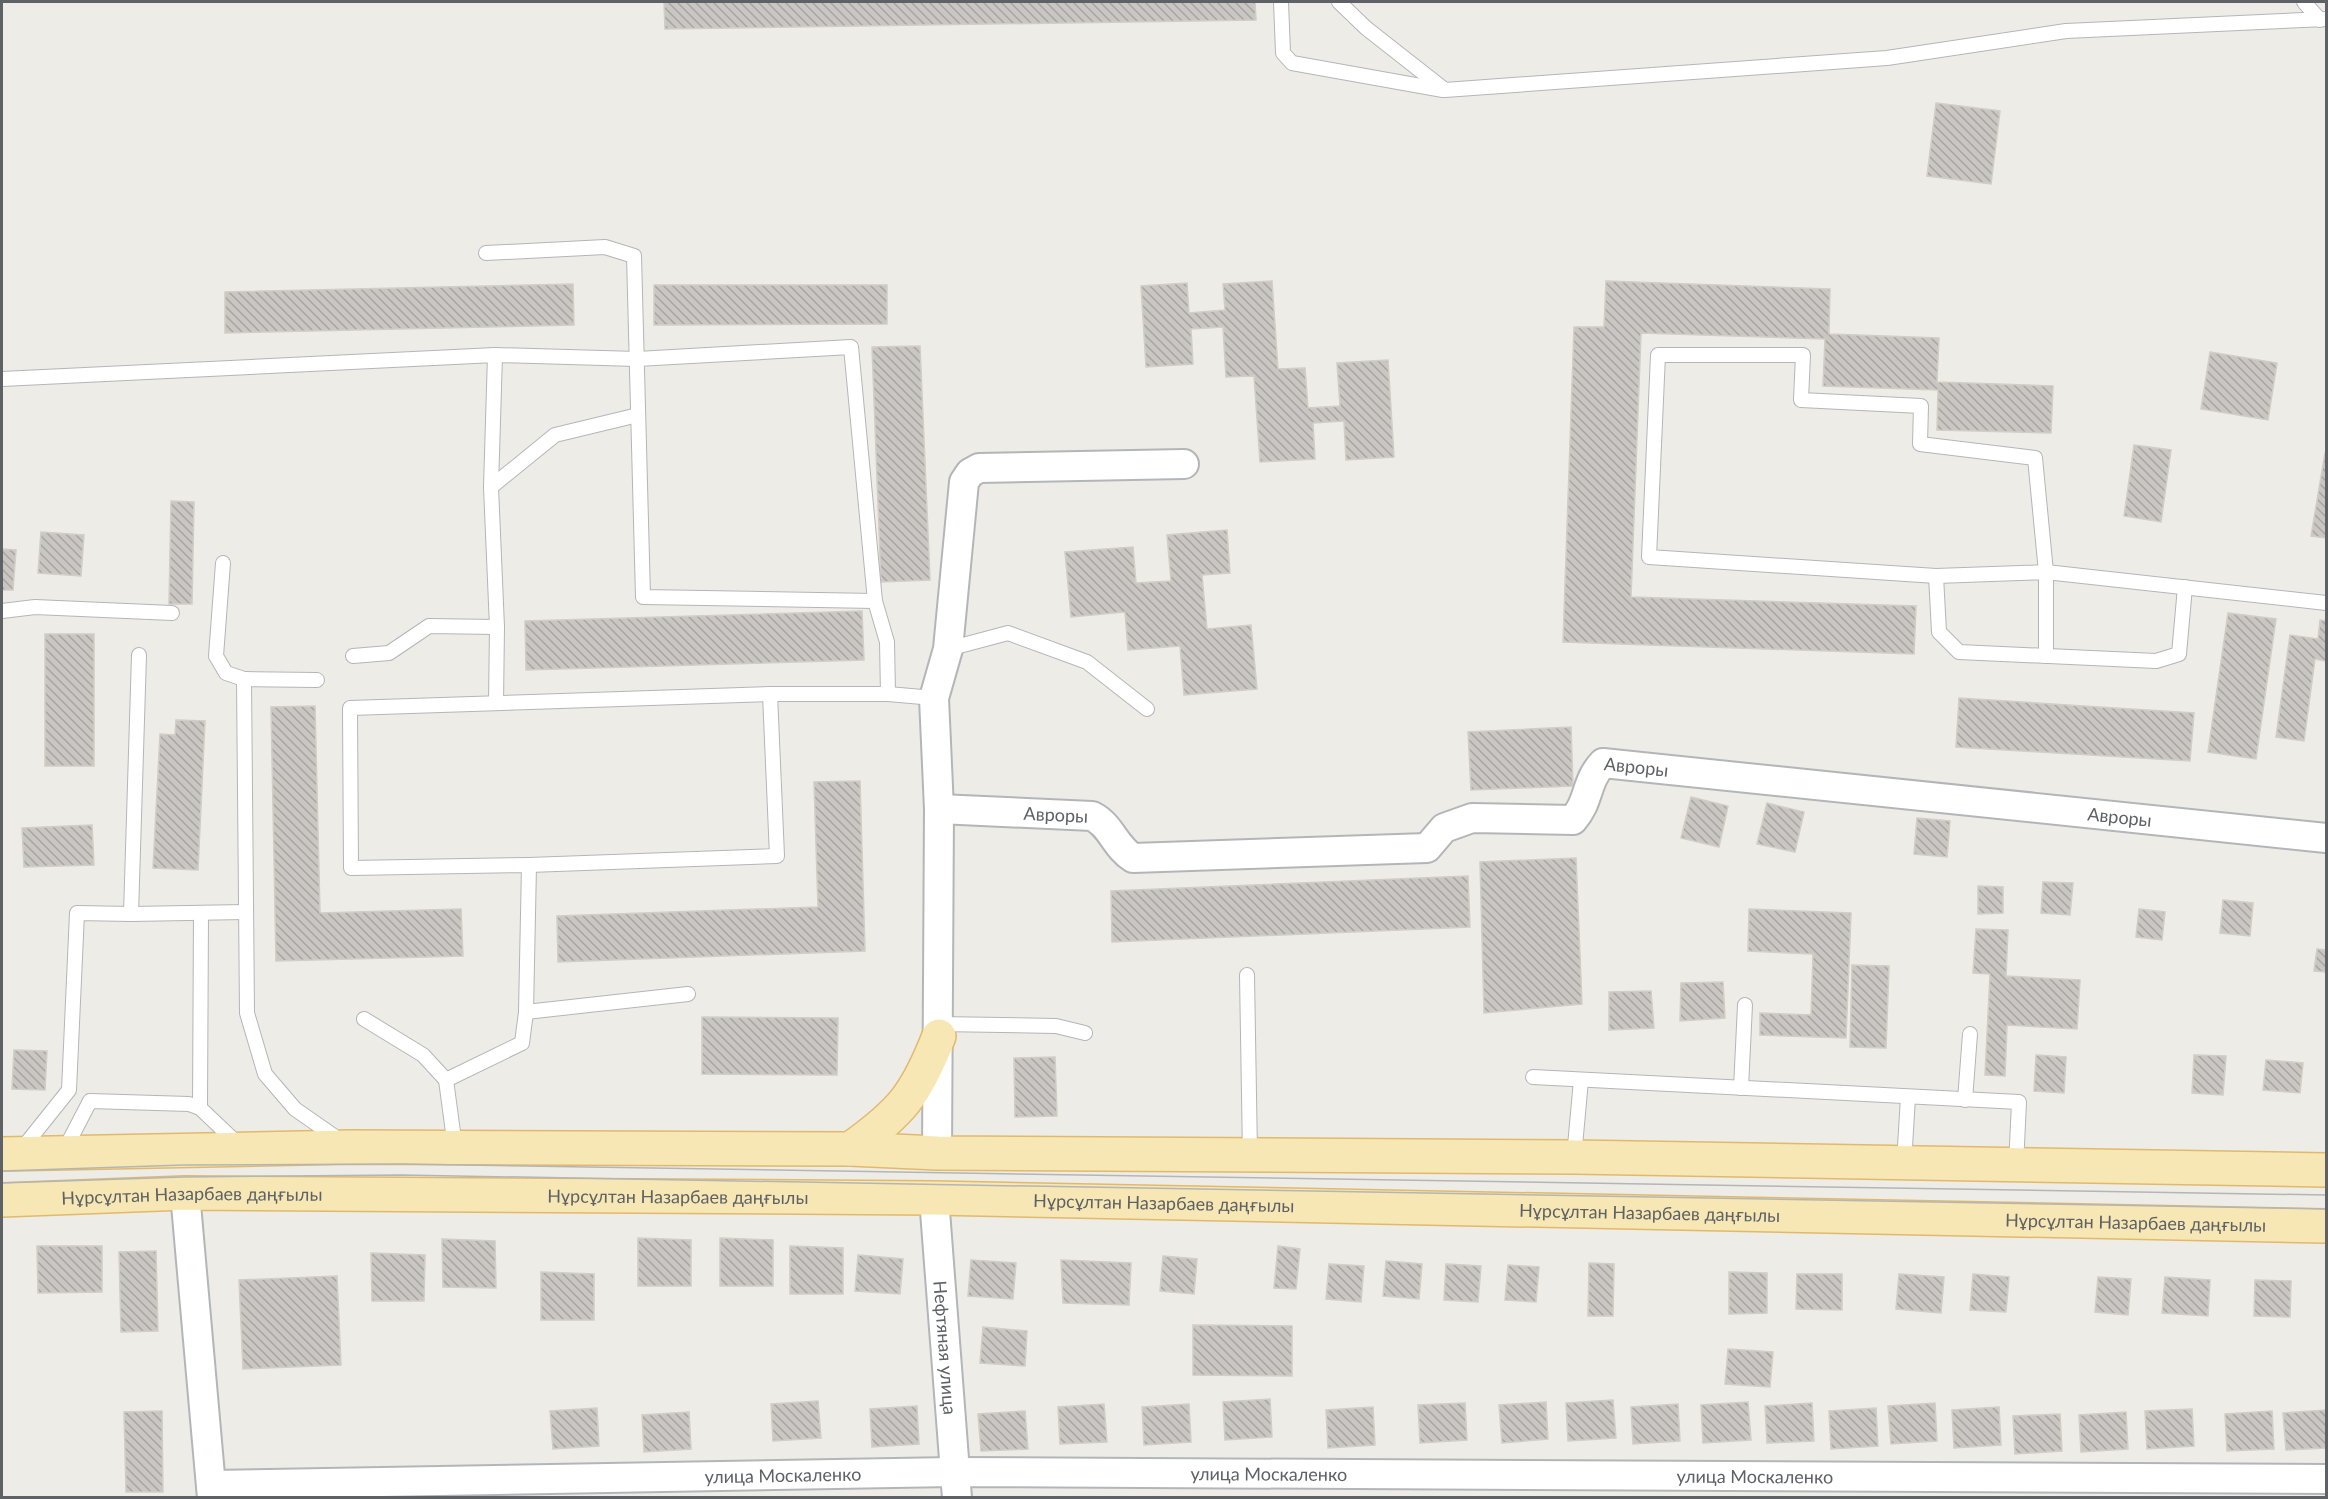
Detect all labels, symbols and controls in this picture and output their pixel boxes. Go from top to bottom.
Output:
street label: Авроры [1603,752,1669,781]
street label: Авроры [1023,802,1089,827]
street label: Авроры [2086,802,2153,831]
street label: Нұрсұлтан Назарбаев даңғылы [61,1182,323,1209]
street label: Нұрсұлтан Назарбаев даңғылы [547,1184,809,1208]
street label: Нұрсұлтан Назарбаев даңғылы [1033,1189,1295,1216]
street label: Нұрсұлтан Назарбаев даңғылы [1519,1199,1780,1226]
street label: Нұрсұлтан Назарбаев даңғылы [2005,1209,2266,1236]
street label: Нефтяная улица [929,1280,962,1416]
street label: улица Москаленко [1190,1462,1347,1485]
street label: улица Москаленко [704,1463,861,1487]
street label: улица Москаленко [1676,1465,1833,1487]

